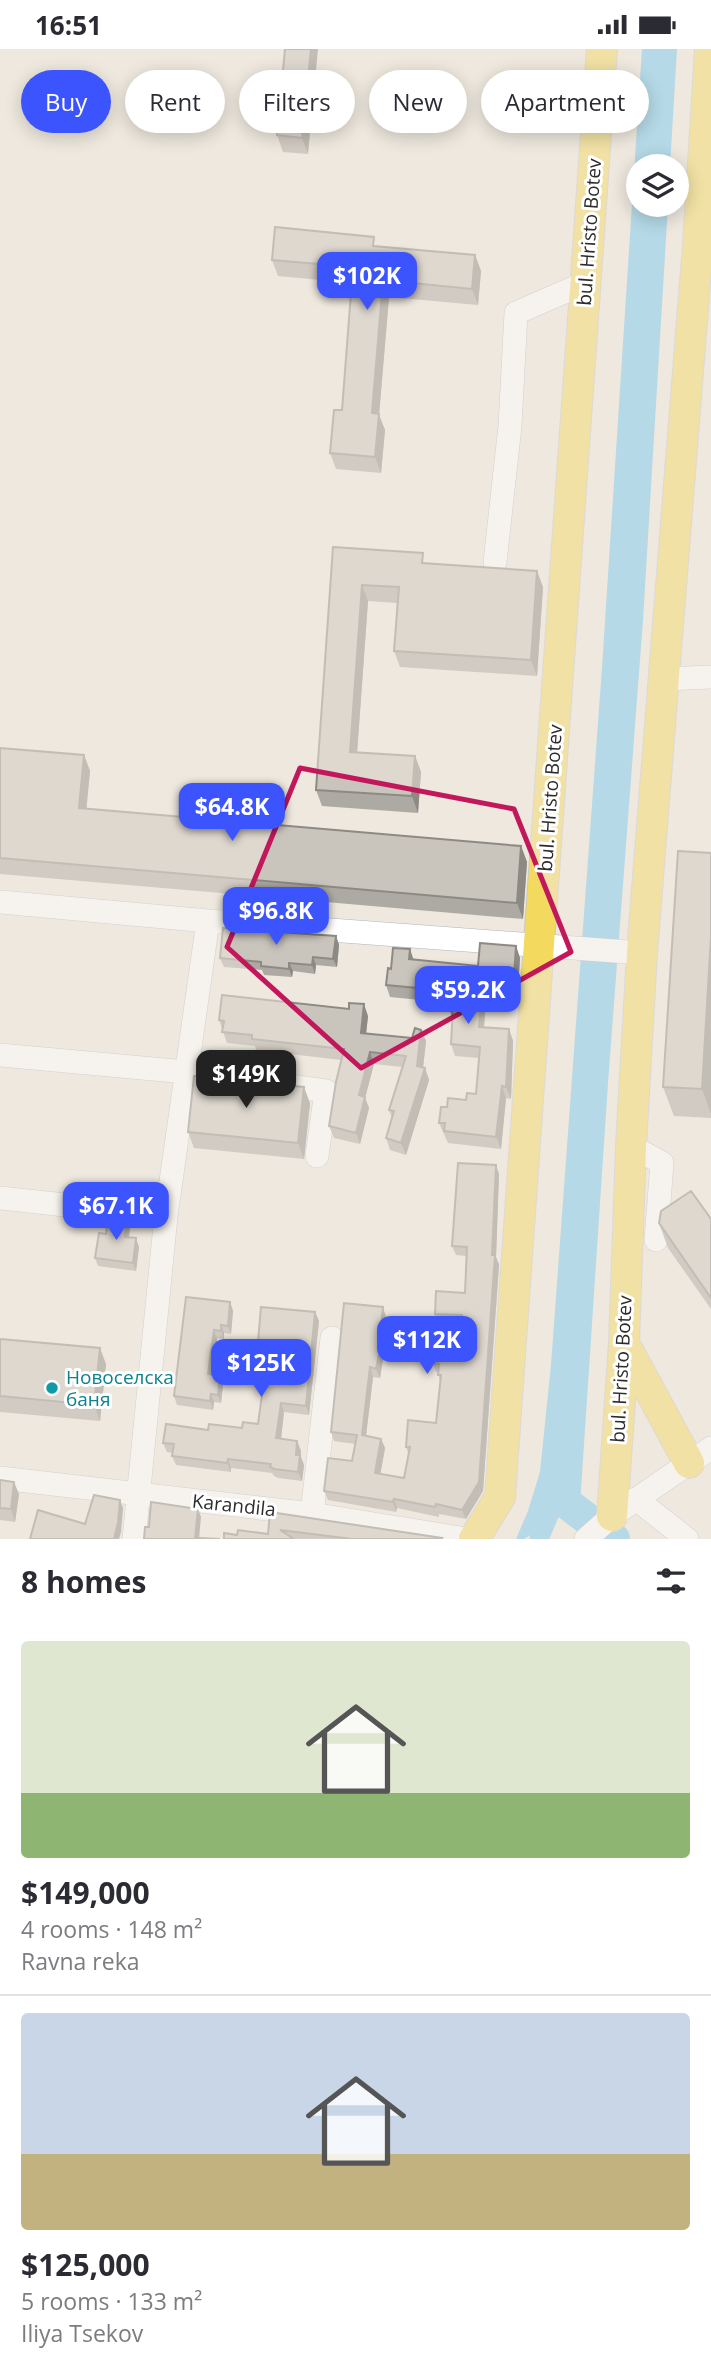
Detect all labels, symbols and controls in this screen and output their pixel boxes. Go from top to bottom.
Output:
text: 16:51 [35,7,102,43]
chip: Buy [21,70,111,133]
chip: Rent [125,70,225,133]
chip: Filters [239,70,355,133]
chip: New [369,70,467,133]
chip: Apartment [481,70,649,133]
map controls [626,154,689,217]
button: layers [626,154,689,217]
street label: bul. Hristo Botev [571,157,607,306]
pin: $102K [318,253,416,312]
text: $102K [333,259,401,291]
street label: bul. Hristo Botev [532,723,568,872]
pin: $64.8K [175,783,289,843]
text: $64.8K [195,790,269,822]
pin: $96.8K [219,887,333,947]
text: $96.8K [239,894,313,926]
pin: $59.2K [411,967,525,1026]
text: $59.2K [431,973,505,1005]
pin: $149K [197,1051,295,1110]
text: $149K [212,1057,280,1089]
pin: $67.1K [59,1183,173,1242]
text: $67.1K [79,1189,153,1221]
street label: bul. Hristo Botev [604,1294,638,1443]
pin: $112K [378,1317,476,1376]
text: $112K [393,1323,461,1355]
pin: $125K [212,1339,310,1399]
text: $125K [227,1346,295,1378]
place label: Новоселска баня [66,1364,174,1412]
marker: Новоселска баня [44,1380,60,1396]
street label: Karandila [191,1488,277,1522]
text: 8 homes [21,1561,146,1602]
icon: filters [652,1562,690,1600]
icon: home [293,1686,419,1812]
text: $149,000 [21,1872,150,1913]
text: 4 rooms · 148 m² [21,1913,202,1945]
text: Ravna reka [21,1945,140,1977]
icon: home [293,2058,419,2184]
text: $125,000 [21,2244,150,2285]
text: 5 rooms · 133 m² [21,2285,202,2317]
text: Iliya Tsekov [21,2317,143,2349]

